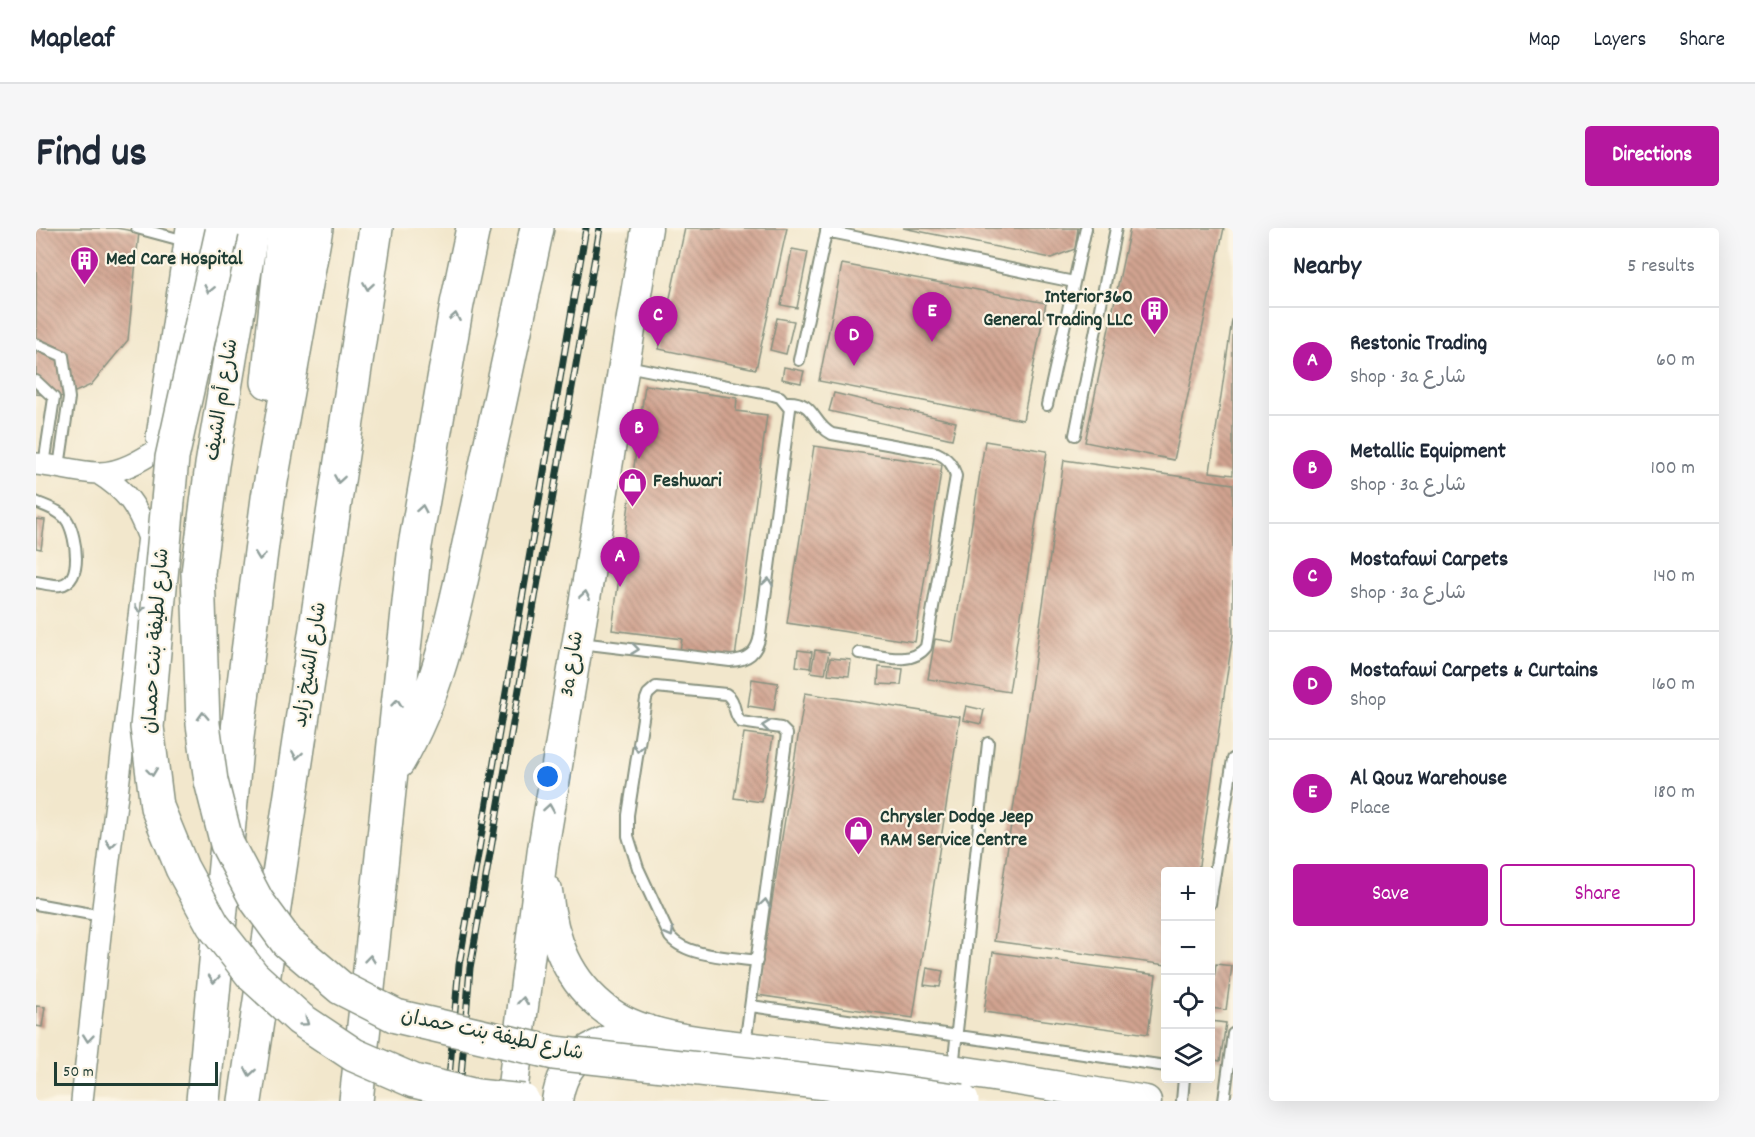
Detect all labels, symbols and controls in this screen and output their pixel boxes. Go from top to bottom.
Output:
text: Mapleaf [30,21,114,61]
text: Map [1529,26,1560,56]
text: Layers [1593,26,1646,56]
text: Share [1679,26,1725,56]
text: Find us [36,126,147,186]
button: Directions [1585,126,1719,186]
building icon: Med Care Hospital [69,244,101,286]
place label: Med Care Hospital [106,246,243,274]
text: Nearby [1293,249,1361,286]
text: 5 results [1627,253,1695,281]
one-way arrow [362,281,374,290]
one-way arrow [203,283,216,293]
place label: Interior360 General Trading LLC [983,284,1133,335]
pin: E [912,292,952,342]
building icon: Interior360 General Trading LLC [1138,294,1170,336]
pin: C [638,296,678,346]
one-way arrow [448,312,460,322]
pin: D [834,316,874,366]
text: Restonic Trading [1350,329,1487,360]
street label: شارع أم الشيف [200,337,246,463]
text: A [1307,347,1318,375]
text: 60 m [1656,347,1695,375]
text: Shop · 3a شارع [1350,364,1466,392]
pin: B [620,410,658,459]
text: Metallic Equipment [1350,437,1506,468]
text: B [1308,455,1317,483]
text: 100 m [1651,455,1695,483]
shop icon: Feshwari [616,466,648,508]
place label: Feshwari [653,468,722,496]
text: Shop · 3a شارع [1350,472,1466,500]
one-way arrow [333,474,345,483]
one-way arrow [415,505,427,514]
pin: A [600,538,640,587]
text: Mostafawi Carpets [1350,545,1508,576]
street label: شارع لطيفة بنت حمدان [137,547,177,735]
one-way arrow [255,551,267,561]
text: C [1308,563,1317,591]
text: 140 m [1653,563,1695,591]
one-way arrow [761,577,773,586]
text: Shop · 3a شارع [1350,580,1466,608]
one-way arrow [578,590,590,600]
street label: شارع الشيخ زايد [287,600,335,730]
one-way arrow [134,605,146,614]
street label: 3a شارع [554,629,592,699]
one-way arrow [630,642,639,655]
text: Mostafawi Carpets & Curtains [1350,656,1598,687]
text: D [1307,671,1318,699]
text: 160 m [1652,671,1695,699]
text: Shop [1350,687,1386,715]
one-way arrow [391,698,403,707]
one-way arrow [197,711,209,720]
one-way arrow [761,720,770,733]
one-way arrow [633,743,645,753]
one-way arrow [292,750,304,759]
your location [533,762,562,791]
text: Al Qouz Warehouse [1350,764,1507,795]
one-way arrow [146,768,158,777]
text: E [1308,779,1317,807]
text: 180 m [1653,779,1695,807]
text: Place [1350,795,1390,823]
one-way arrow [543,803,555,813]
place label: Chrysler Dodge Jeep RAM Service Centre [880,804,1033,855]
shop icon: Chrysler Dodge Jeep RAM Service Centre [843,814,875,856]
one-way arrow [105,840,117,849]
button: Save [1293,864,1488,926]
button: Share [1500,864,1695,926]
map controls [1161,867,1215,1083]
button: + [1161,867,1215,921]
one-way arrow [758,898,770,908]
button: − [1161,921,1215,975]
one-way arrow [663,927,674,937]
one-way arrow [363,955,376,964]
one-way arrow [208,975,221,984]
button: locate [1161,975,1215,1029]
one-way arrow [517,997,529,1006]
street label: شارع لطيفة بنت حمدان [398,1003,586,1069]
one-way arrow [298,1015,309,1026]
button: layers [1161,1029,1215,1083]
one-way arrow [83,1033,95,1043]
scale bar [54,1059,218,1086]
text: 50 m [63,1061,94,1084]
one-way arrow [244,1067,256,1077]

